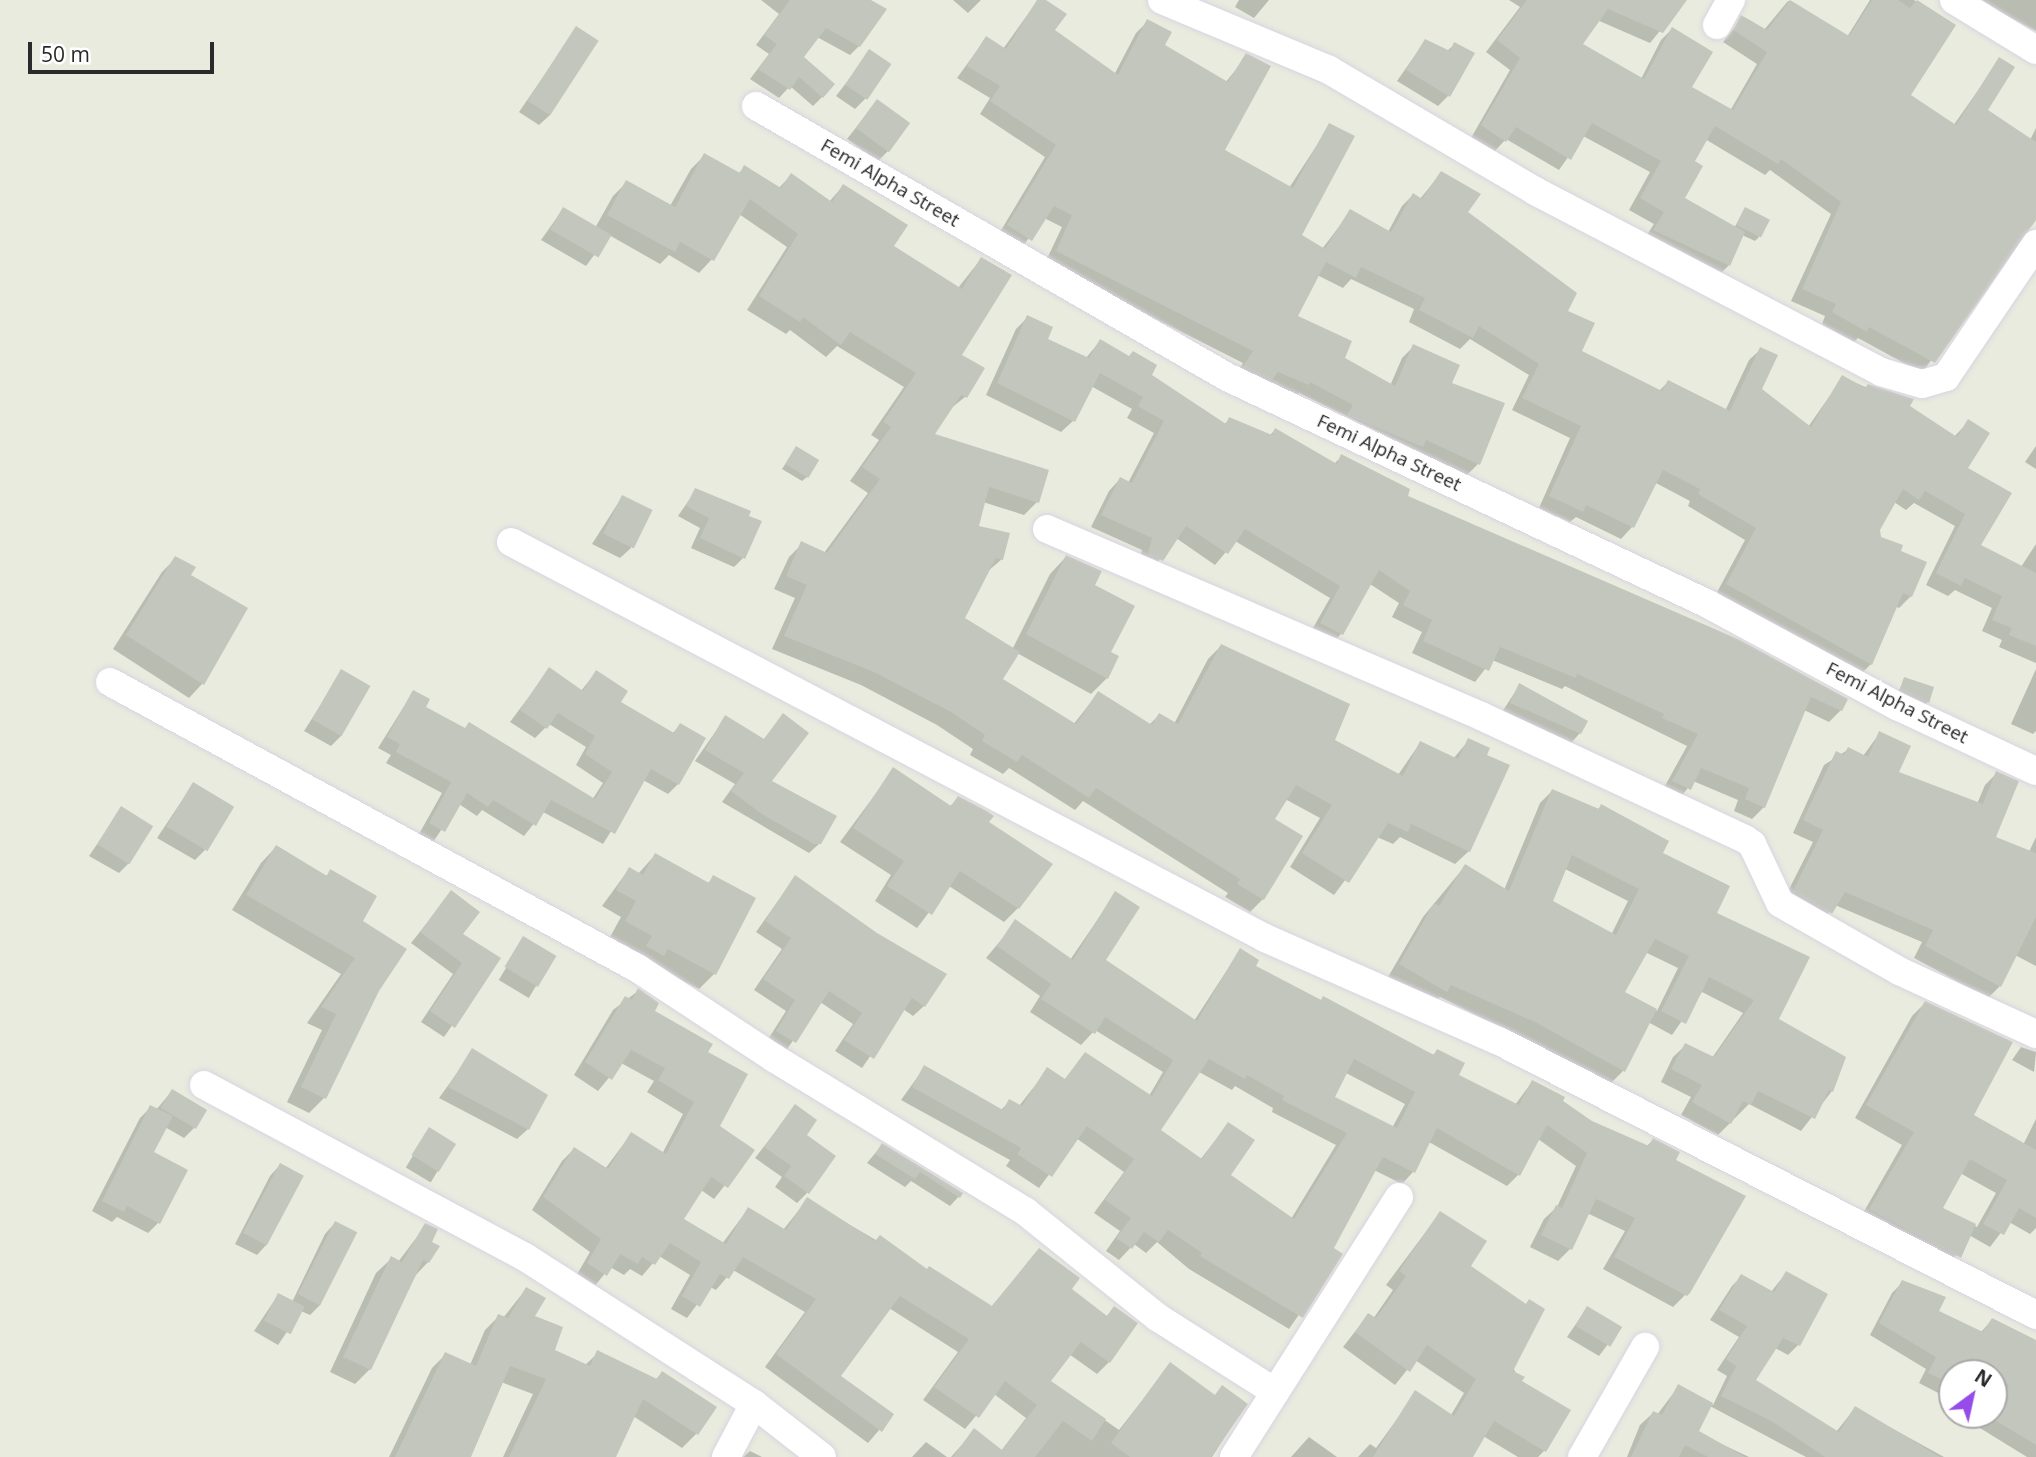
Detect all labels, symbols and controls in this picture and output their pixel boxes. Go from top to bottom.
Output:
scale bar [32,28,217,72]
text: 50 m [41,40,90,68]
street label: Femi Alpha Street [817,134,963,232]
street label: Femi Alpha Street [1313,410,1465,496]
street label: Femi Alpha Street [1822,657,1972,749]
north arrow [1938,1359,2008,1429]
text: N [1970,1363,1997,1393]

